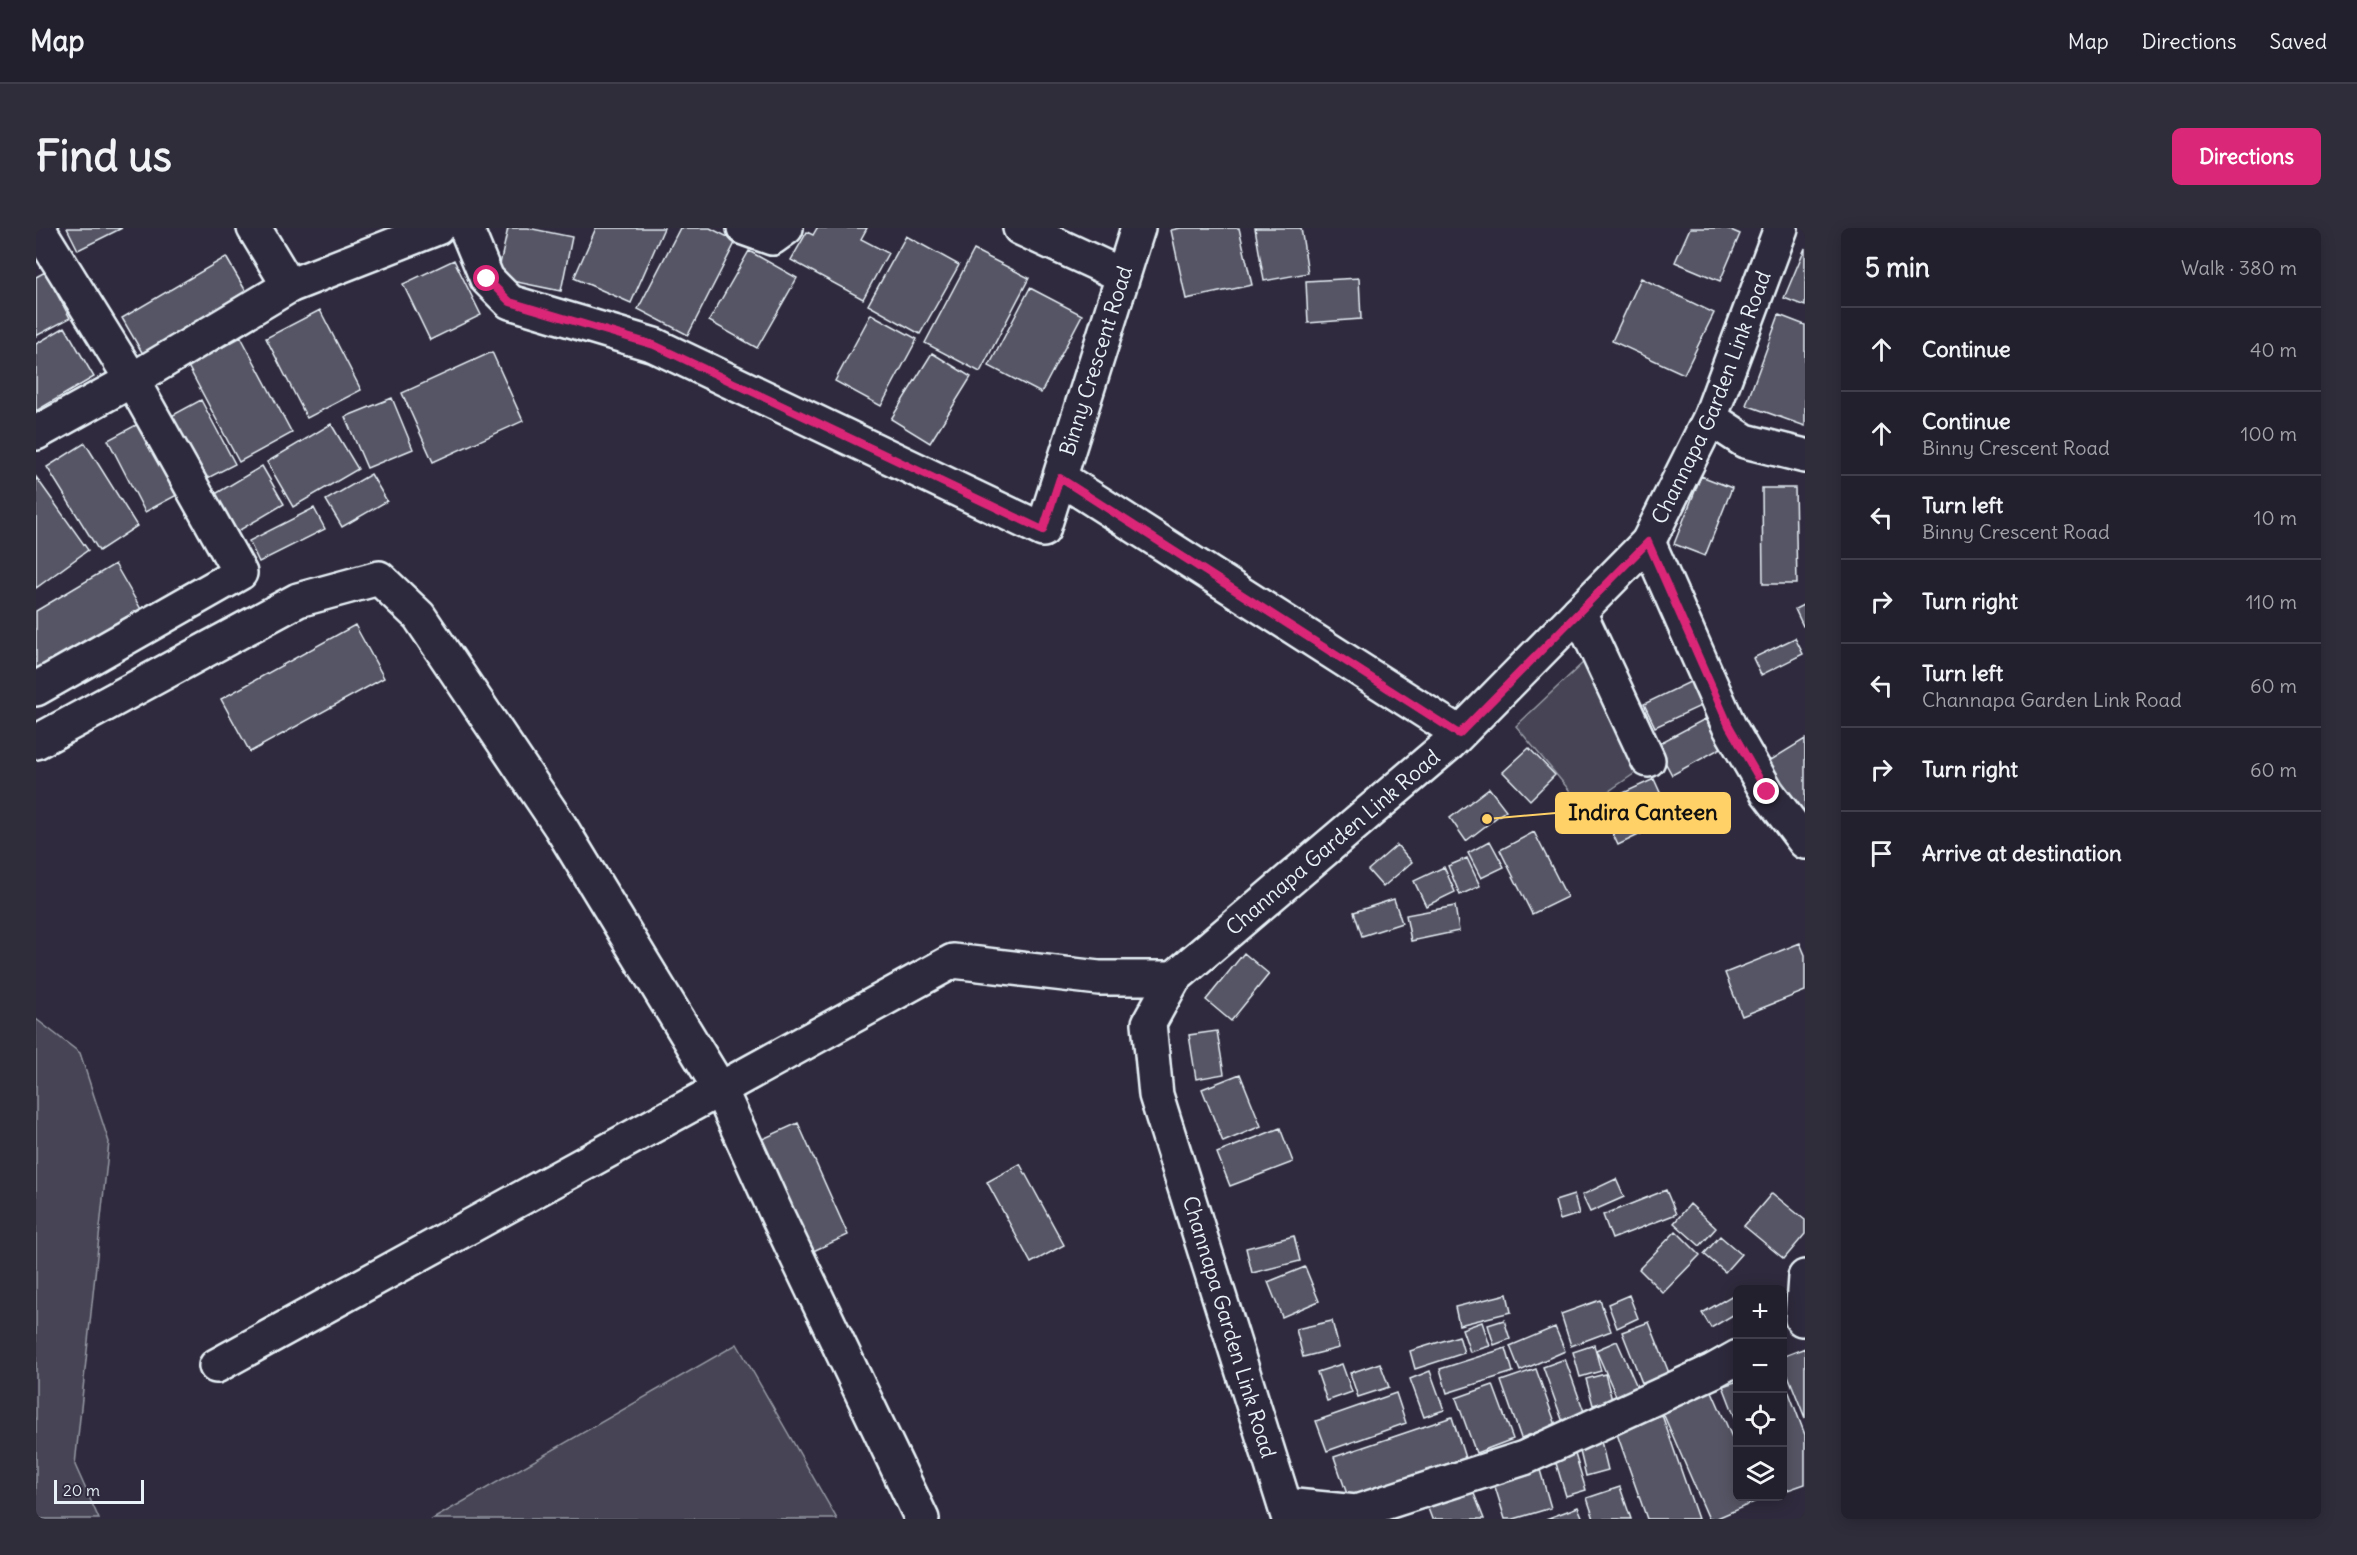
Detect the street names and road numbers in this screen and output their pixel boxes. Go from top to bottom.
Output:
street label: Binny Crescent Road [1053,263,1138,459]
street label: Channapa Garden Link Road [1645,267,1777,528]
street label: Channapa Garden Link Road [1220,744,1445,941]
street label: Channapa Garden Link Road [1177,1193,1282,1461]

